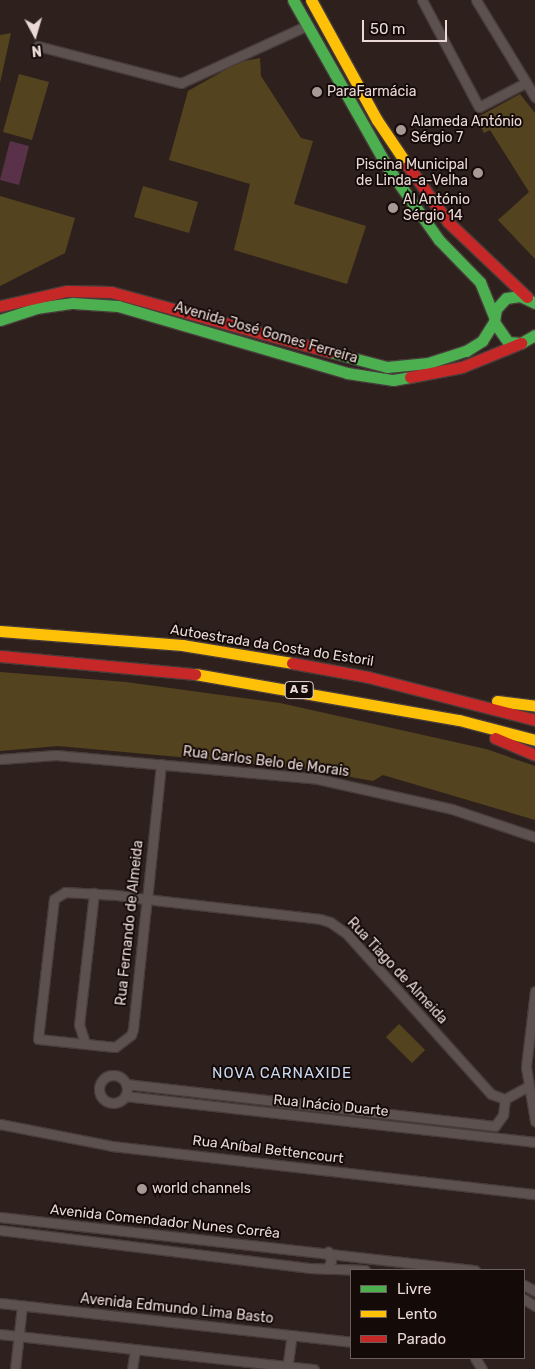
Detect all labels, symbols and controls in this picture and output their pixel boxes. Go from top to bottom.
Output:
north arrow [10,10,60,60]
scale bar [365,10,450,42]
text: 50 m [370,20,405,38]
text: N [31,41,43,59]
place label: ParaFarmácia [327,84,416,100]
marker: ParaFarmácia [311,86,323,98]
place label: Alameda António Sérgio 7 [411,114,522,146]
marker: Alameda António Sérgio 7 [395,124,407,136]
place label: Piscina Municipal de Linda-a-Velha [356,157,468,190]
marker: Piscina Municipal de Linda-a-Velha [472,167,484,179]
place label: Al António Sérgio 14 [403,192,470,224]
marker: Al António Sérgio 14 [387,202,399,214]
street label: Avenida José Gomes Ferreira [172,299,360,367]
street label: Autoestrada da Costa do Estoril [169,622,375,670]
road number: A 5 [284,680,314,700]
street label: Rua Carlos Belo de Morais [182,743,350,781]
street label: Rua Fernando de Almeida [113,839,147,1007]
street label: Rua Tiago de Almeida [343,914,451,1028]
district label: NOVA CARNAXIDE [210,1065,354,1083]
street label: Rua Inácio Duarte [273,1092,389,1120]
street label: Rua Aníbal Bettencourt [191,1132,345,1168]
place label: world channels [152,1181,251,1197]
marker: world channels [136,1183,148,1195]
street label: Avenida Comendador Nunes Corrêa [49,1202,281,1242]
legend [350,1269,525,1359]
text: Livre [397,1280,431,1298]
street label: Avenida Edmundo Lima Basto [80,1291,274,1327]
text: Lento [397,1305,437,1323]
text: Parado [397,1330,446,1348]

